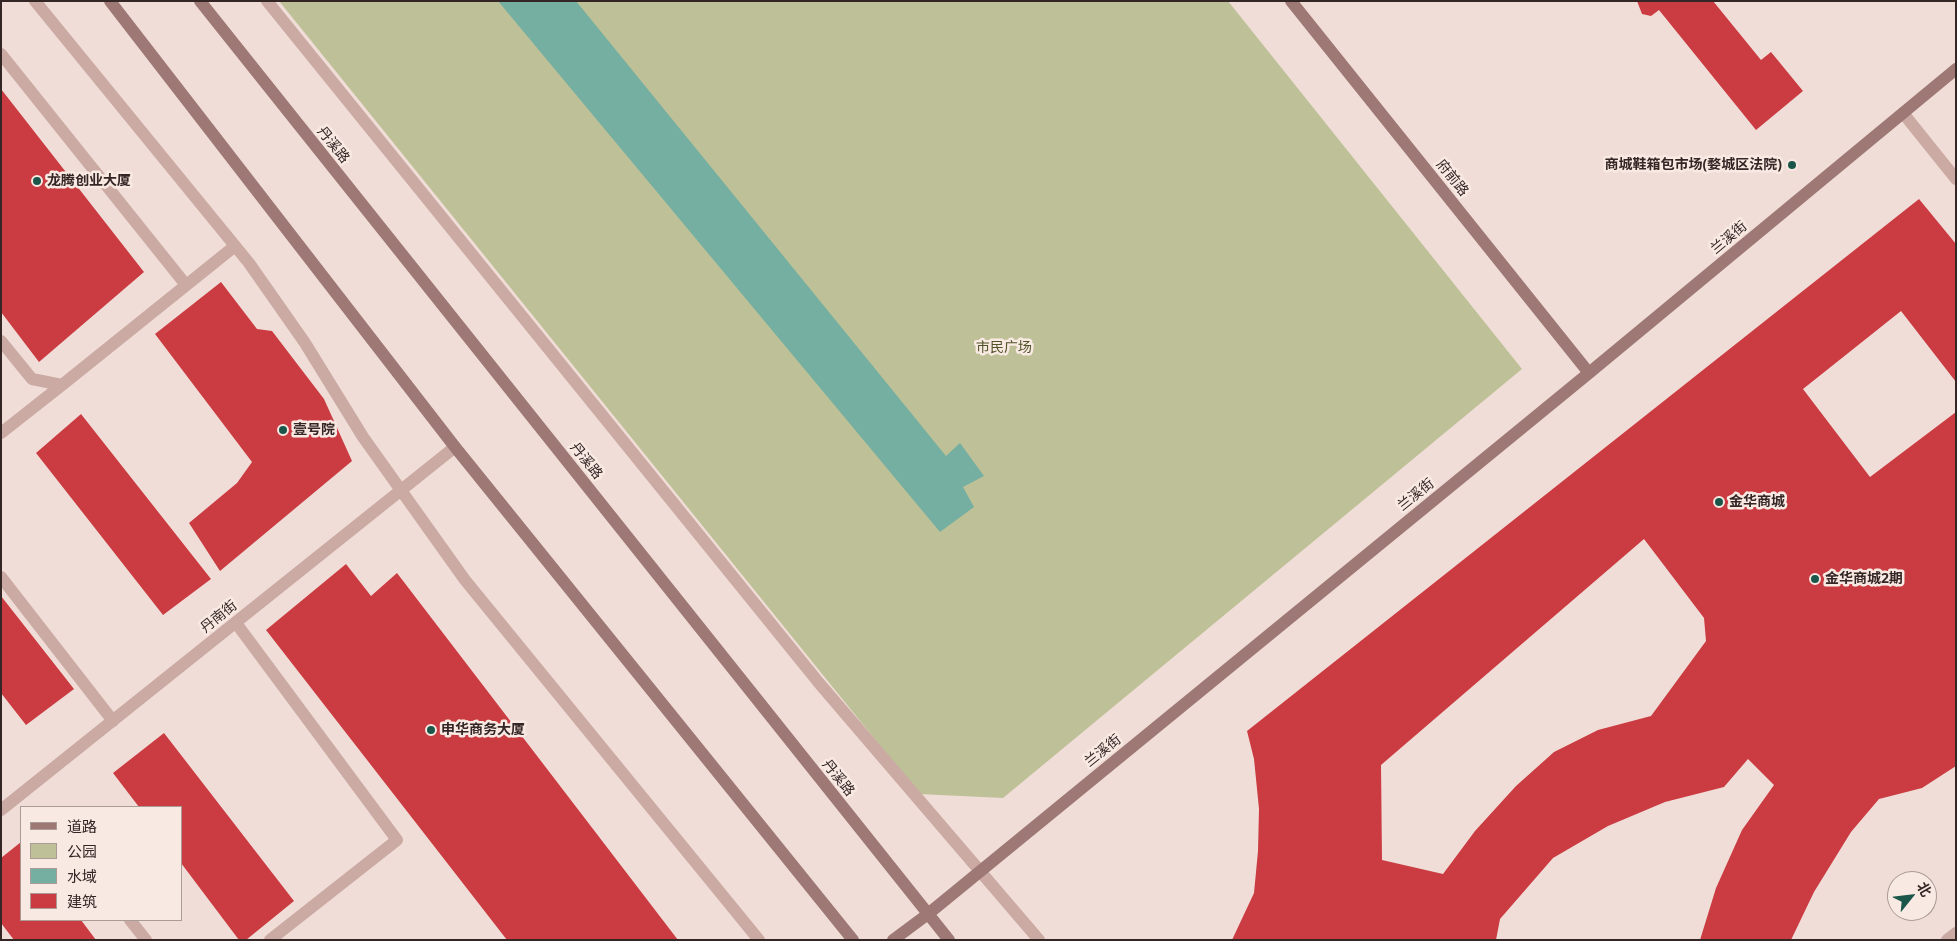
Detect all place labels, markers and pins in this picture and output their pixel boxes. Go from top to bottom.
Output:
place label: 商城鞋箱包市场(婺城区法院) [1605,157,1782,173]
marker: 商城鞋箱包市场(婺城区法院) [1786,159,1798,171]
place label: 龙腾创业大厦 [47,173,131,189]
marker: 龙腾创业大厦 [31,175,43,187]
place label: 壹号院 [293,422,335,438]
marker: 壹号院 [277,424,289,436]
place label: 金华商城 [1729,494,1785,510]
marker: 金华商城 [1713,496,1725,508]
place label: 金华商城2期 [1825,571,1903,587]
marker: 金华商城2期 [1809,573,1821,585]
place label: 申华商务大厦 [441,722,525,738]
marker: 申华商务大厦 [425,724,437,736]

